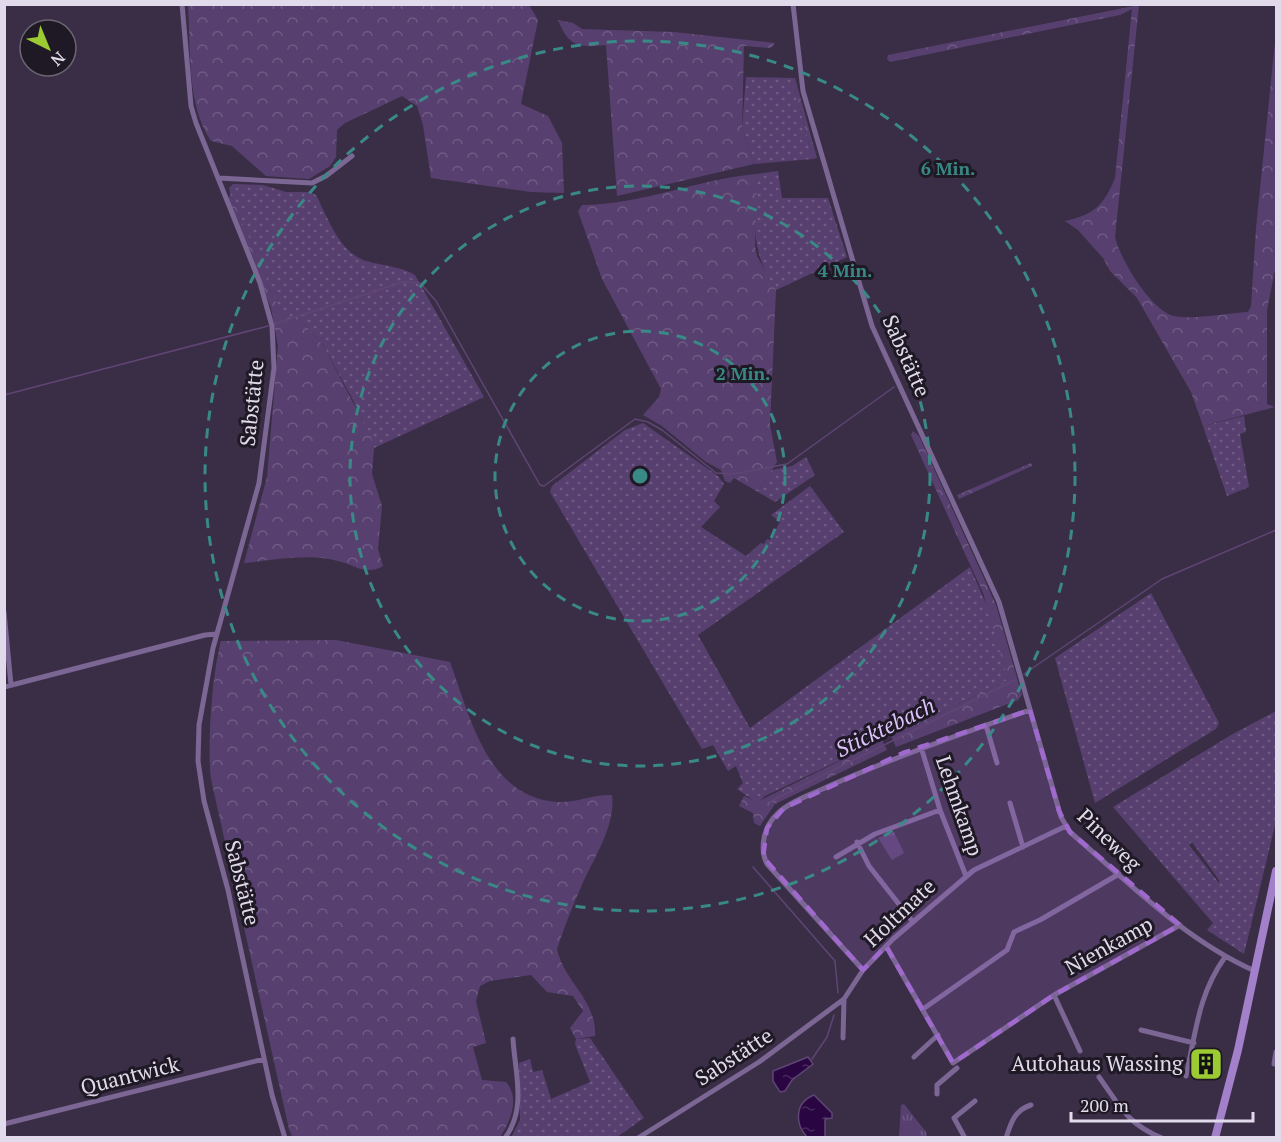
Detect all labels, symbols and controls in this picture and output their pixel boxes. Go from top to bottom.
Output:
north arrow [18,18,78,78]
text: N [46,47,70,71]
text: 6 Min. [921,156,975,180]
text: 4 Min. [818,258,872,282]
street label: Sabstätte [876,310,937,401]
street label: Sabstätte [233,358,269,448]
text: 2 Min. [716,361,770,385]
centre of rings [630,466,650,486]
water label: Sticktebach [830,690,939,763]
street label: Lehmkamp [930,752,990,859]
street label: Pineweg [1072,802,1148,877]
street label: Sabstätte [219,837,267,928]
street label: Holtmate [858,872,941,953]
street label: Nienkamp [1060,910,1157,981]
street label: Sabstätte [689,1021,778,1092]
building icon: Autohaus Wassing [1188,1046,1224,1082]
street label: Quantwick [78,1049,182,1101]
place label: Autohaus Wassing [1011,1049,1184,1077]
scale bar [1071,1085,1252,1123]
text: 200 m [1080,1093,1129,1117]

